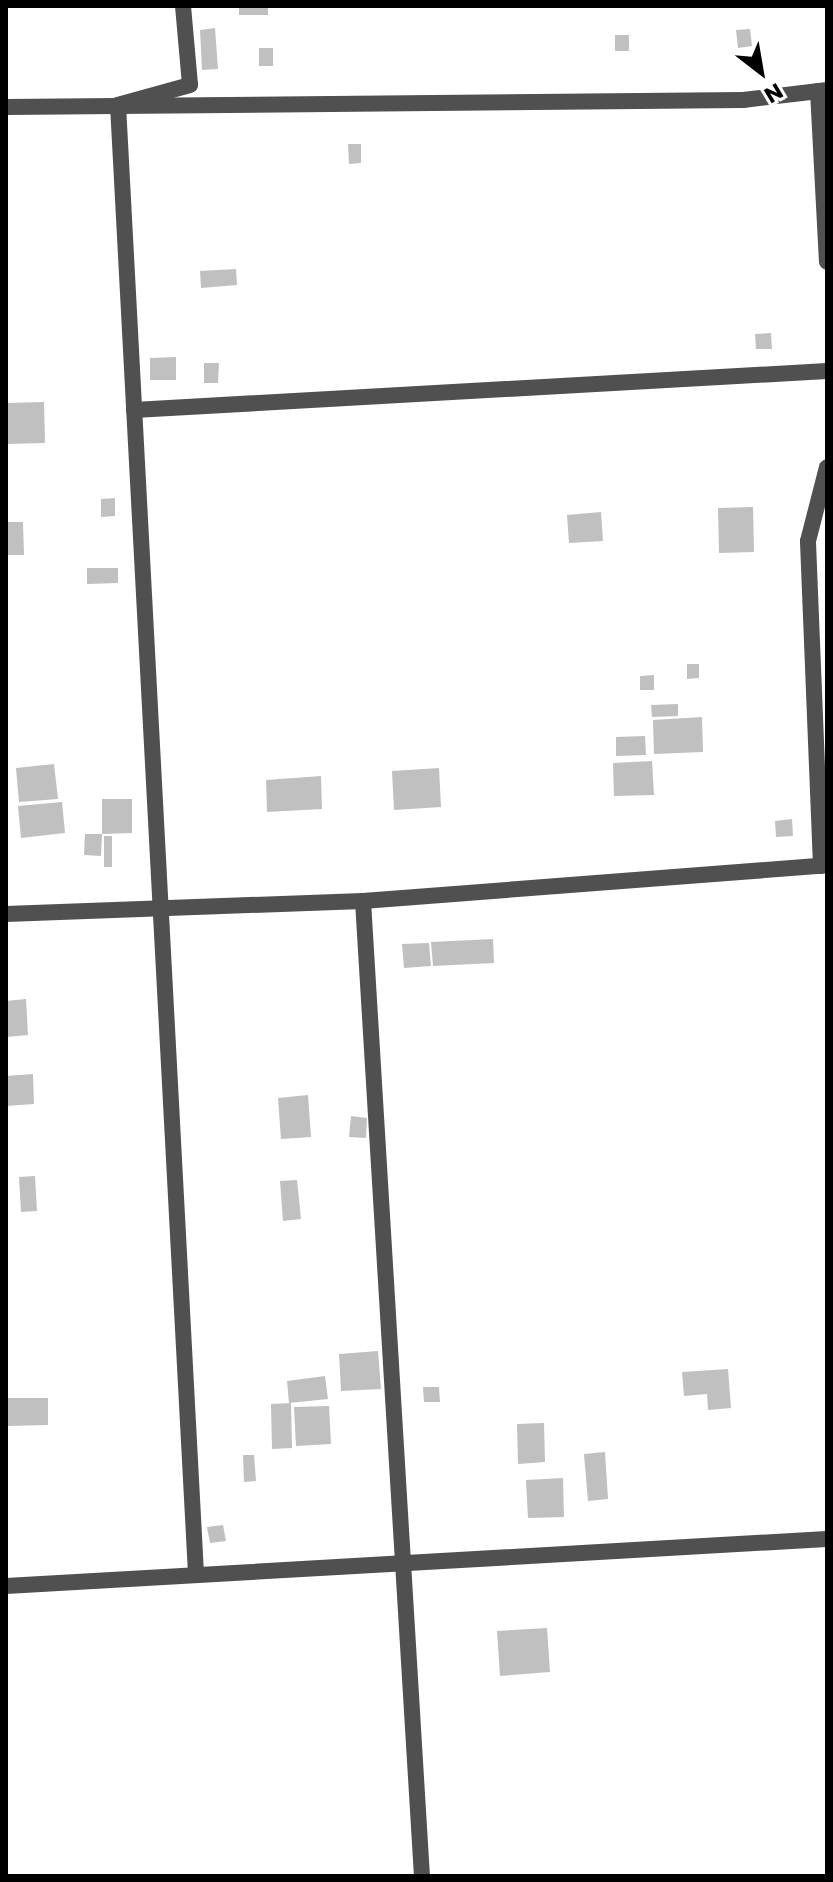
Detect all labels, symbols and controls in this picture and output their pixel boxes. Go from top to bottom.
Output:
north arrow [721,32,801,112]
text: N [759,75,789,111]

